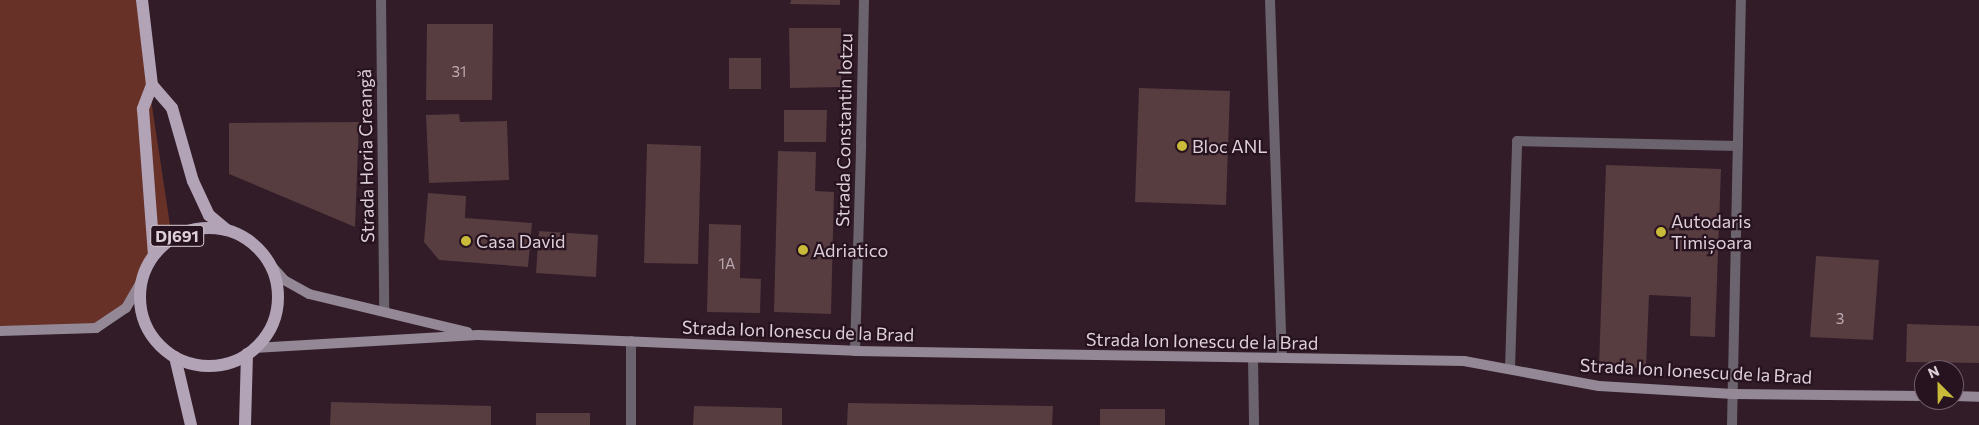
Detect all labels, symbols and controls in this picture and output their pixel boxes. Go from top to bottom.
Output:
street label: Strada Constantin Iotzu [832,33,856,227]
house number: 31 [452,63,466,81]
street label: Strada Horia Creangă [354,69,378,243]
place label: Bloc ANL [1192,135,1268,157]
marker: Bloc ANL [1176,140,1188,152]
place label: Autodaris Timișoara [1671,211,1752,253]
road number: DJ691 [150,222,204,250]
marker: Autodaris Timișoara [1655,226,1667,238]
place label: Casa David [476,230,566,252]
marker: Casa David [460,235,472,247]
place label: Adriatico [813,239,888,261]
marker: Adriatico [797,244,809,256]
house number: 1A [719,255,735,273]
house number: 3 [1836,310,1844,328]
street label: Strada Ion Ionescu de la Brad [682,316,914,346]
street label: Strada Ion Ionescu de la Brad [1086,328,1318,354]
street label: Strada Ion Ionescu de la Brad [1579,354,1813,388]
north arrow [1914,360,1964,410]
text: N [1925,362,1941,382]

